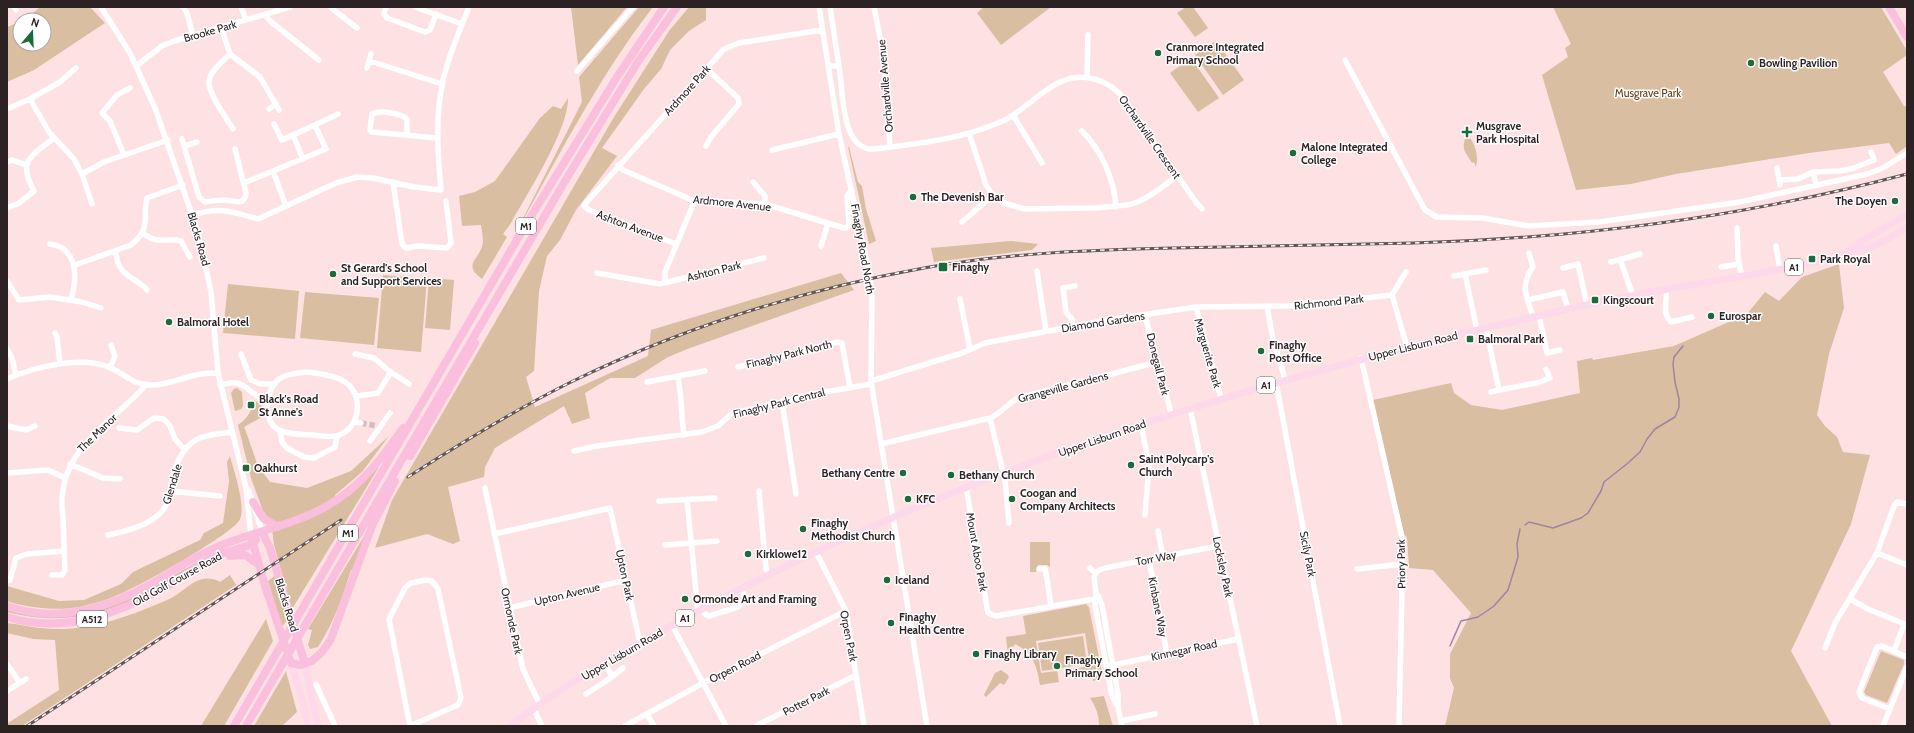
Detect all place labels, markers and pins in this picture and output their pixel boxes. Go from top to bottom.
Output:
place label: Cranmore Integrated Primary School [1166,40,1264,67]
marker: Cranmore Integrated Primary School [1153,48,1163,58]
place label: Bowling Pavilion [1759,56,1837,70]
marker: Bowling Pavilion [1746,58,1756,68]
place label: Musgrave Park Hospital [1476,119,1539,146]
marker: Musgrave Park Hospital [1461,126,1473,138]
place label: Malone Integrated College [1301,140,1388,167]
marker: Malone Integrated College [1288,148,1298,158]
place label: The Devenish Bar [921,190,1004,204]
marker: The Devenish Bar [908,192,918,202]
place label: The Doyen [1835,194,1887,208]
marker: The Doyen [1890,196,1900,206]
place label: Park Royal [1820,252,1870,266]
marker: Park Royal [1807,254,1817,264]
place label: Finaghy [952,260,989,274]
place label: St Gerard's School and Support Services [341,261,442,288]
marker: Finaghy [937,261,949,273]
marker: St Gerard's School and Support Services [328,269,338,279]
place label: Kingscourt [1603,293,1654,307]
marker: Kingscourt [1590,295,1600,305]
place label: Eurospar [1719,309,1761,323]
marker: Eurospar [1706,311,1716,321]
place label: Balmoral Hotel [177,315,249,329]
marker: Balmoral Hotel [164,317,174,327]
place label: Balmoral Park [1478,332,1545,346]
marker: Balmoral Park [1465,334,1475,344]
place label: Finaghy Post Office [1269,338,1322,365]
marker: Finaghy Post Office [1256,346,1266,356]
place label: Black's Road St Anne's [259,392,318,419]
marker: Black's Road St Anne's [246,400,256,410]
place label: Saint Polycarp's Church [1139,452,1214,479]
marker: Saint Polycarp's Church [1126,460,1136,470]
place label: Oakhurst [254,461,297,475]
marker: Oakhurst [241,463,251,473]
place label: Bethany Centre [822,466,895,480]
marker: Bethany Centre [898,468,908,478]
place label: Bethany Church [959,468,1035,482]
marker: Bethany Church [946,470,956,480]
place label: Coogan and Company Architects [1020,486,1116,513]
place label: KFC [916,492,936,506]
marker: KFC [903,494,913,504]
marker: Coogan and Company Architects [1007,494,1017,504]
place label: Finaghy Methodist Church [811,516,895,543]
marker: Finaghy Methodist Church [798,524,808,534]
place label: Kirklowe12 [756,547,807,561]
marker: Kirklowe12 [743,549,753,559]
place label: Iceland [895,573,929,587]
marker: Iceland [882,575,892,585]
place label: Ormonde Art and Framing [693,592,817,606]
marker: Ormonde Art and Framing [680,594,690,604]
place label: Finaghy Health Centre [899,610,965,637]
marker: Finaghy Health Centre [886,618,896,628]
place label: Finaghy Library [984,647,1057,661]
marker: Finaghy Library [971,649,981,659]
place label: Finaghy Primary School [1065,653,1138,680]
marker: Finaghy Primary School [1052,661,1062,671]

